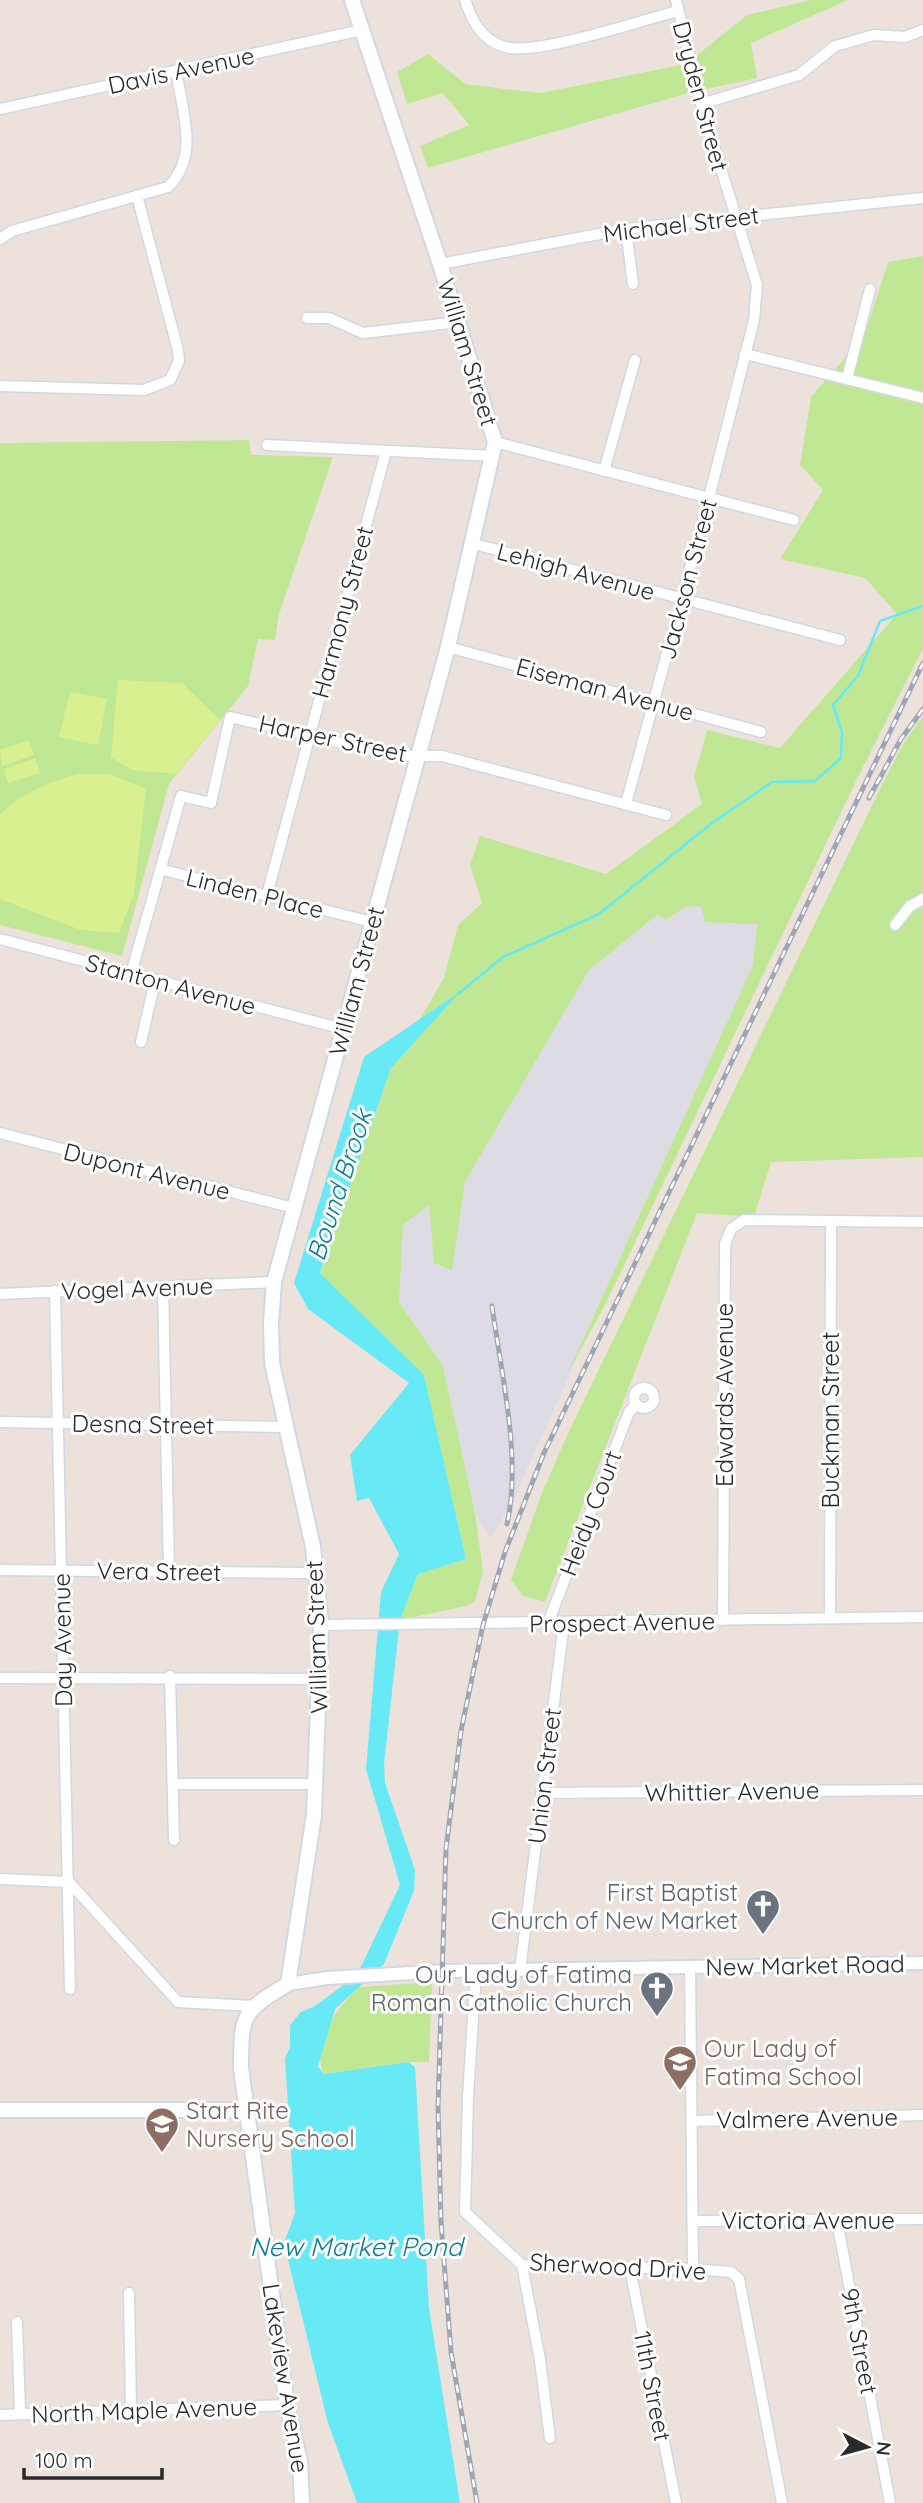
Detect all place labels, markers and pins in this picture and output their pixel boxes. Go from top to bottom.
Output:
place label: First Baptist Church of New Market [491,1877,738,1935]
church icon: First Baptist Church of New Market [744,1887,782,1936]
place label: Our Lady of Fatima Roman Catholic Church [371,1959,632,2017]
church icon: Our Lady of Fatima Roman Catholic Church [638,1969,676,2018]
place label: Our Lady of Fatima School [704,2033,862,2091]
school or university icon: Our Lady of Fatima School [661,2043,699,2092]
place label: Start Rite Nursery School [186,2095,355,2153]
school or university icon: Start Rite Nursery School [143,2105,181,2154]

